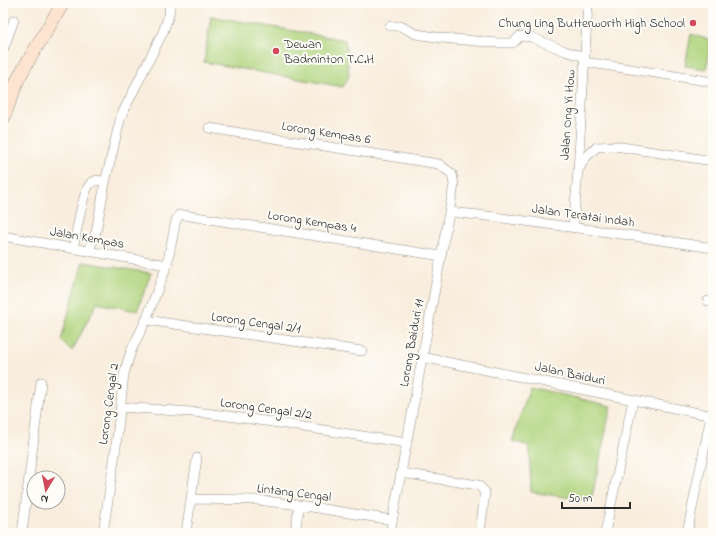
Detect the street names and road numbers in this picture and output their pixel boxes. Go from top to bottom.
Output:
street label: Jalan Ong Yi How [555,69,582,161]
street label: Lorong Kempas 6 [280,117,372,150]
street label: Jalan Teratai Indah [530,199,636,233]
street label: Lorong Kempas 4 [266,206,358,239]
street label: Jalan Kempas [48,222,126,254]
street label: Lorong Baiduri 11 [395,298,430,388]
street label: Lorong Cengal 2/1 [210,307,302,340]
street label: Jalan Baiduri [533,357,607,391]
street label: Lorong Cengal 2 [94,362,125,446]
street label: Lorong Cengal 2/2 [219,393,314,426]
street label: Lintang Cengal [256,479,332,508]

